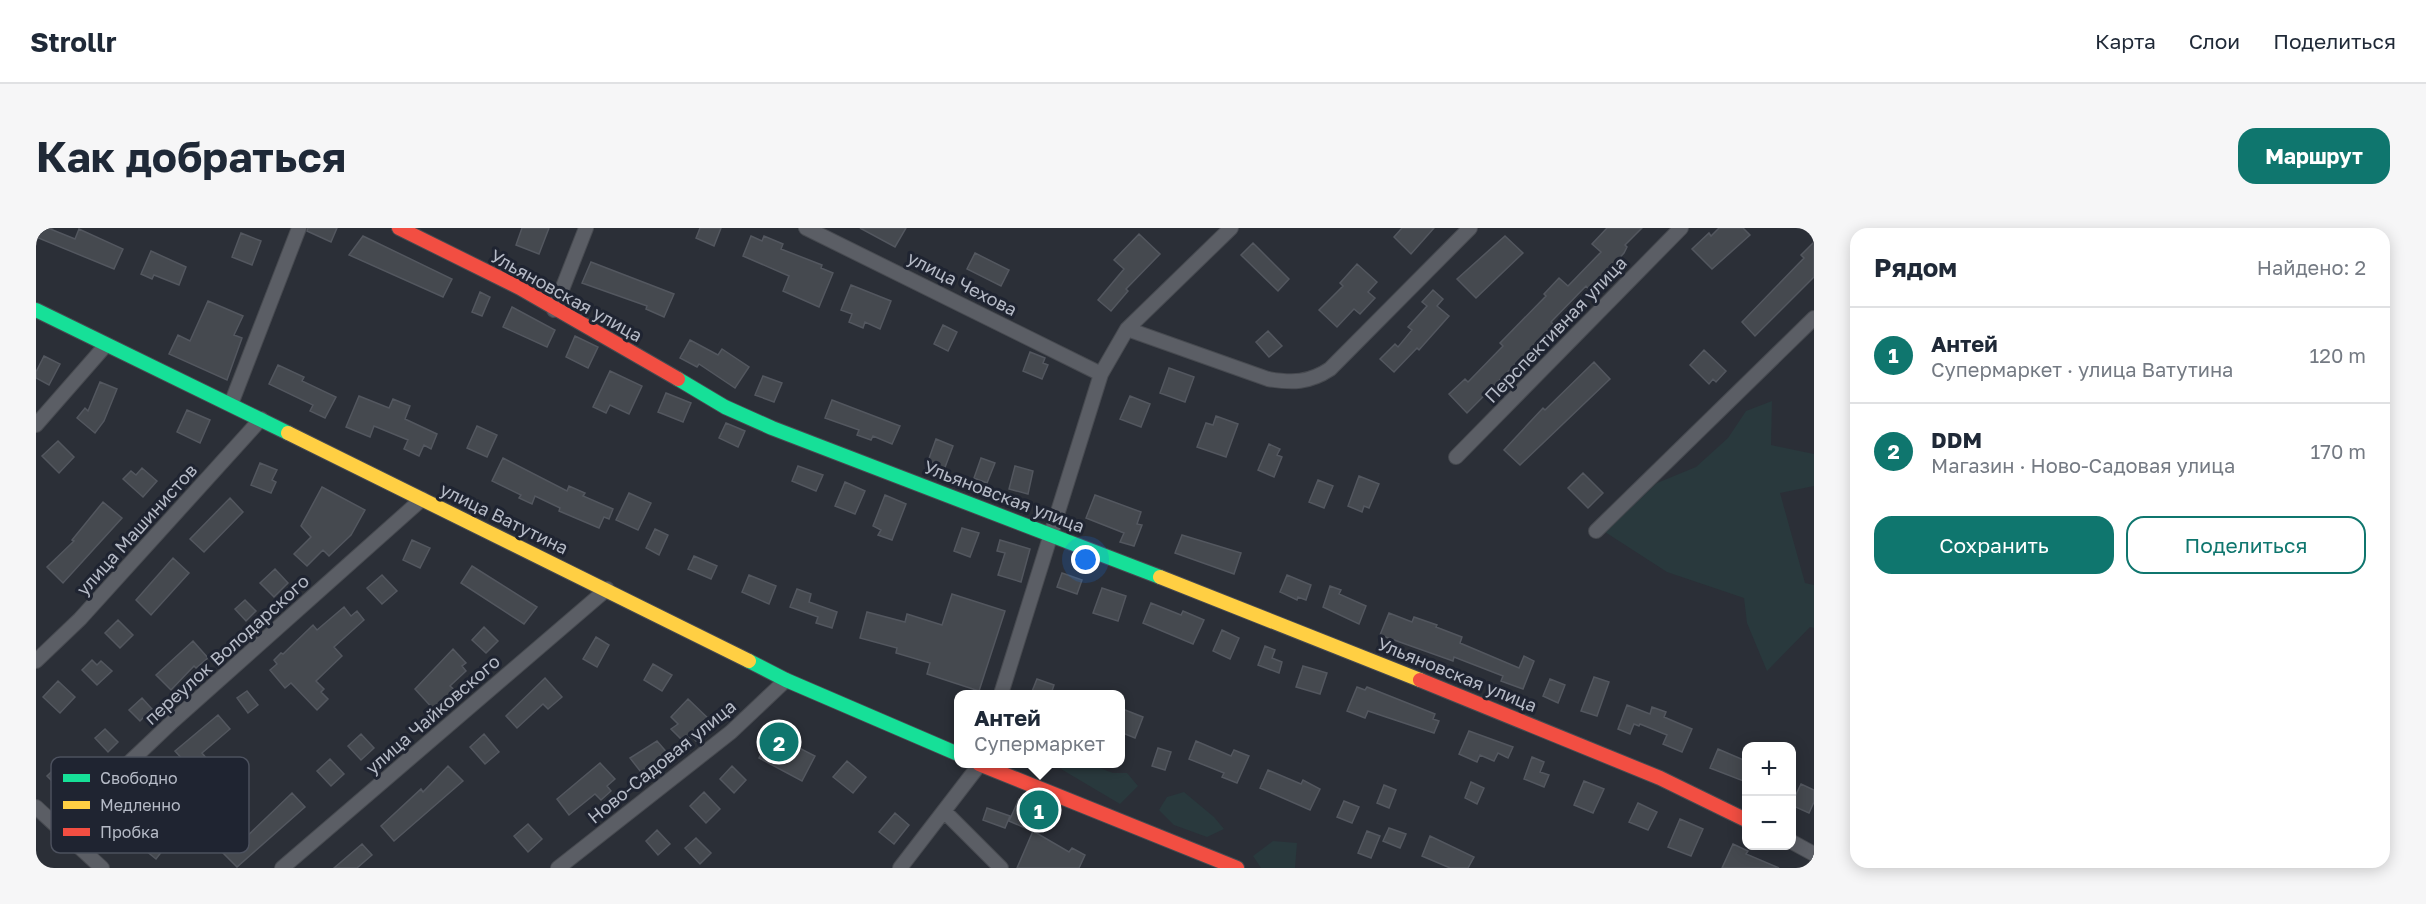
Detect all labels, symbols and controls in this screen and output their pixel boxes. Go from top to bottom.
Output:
text: Strollr [30,25,117,58]
text: Карта [2095,28,2156,54]
text: Слои [2189,28,2240,54]
text: Поделиться [2273,28,2396,54]
button: Маршрут [2238,128,2390,184]
text: Как добраться [36,131,346,181]
street label: Ульяновская улица [487,244,646,346]
street label: улица Чехова [904,246,1021,320]
street label: Перспективная улица [1480,252,1631,407]
text: Рядом [1874,252,1957,283]
text: Найдено: 2 [2257,255,2366,279]
text: Антей [1931,330,1998,357]
text: 1 [1888,343,1899,367]
text: 120 m [2310,343,2366,367]
text: Супермаркет · улица Ватутина [1931,357,2233,381]
text: DDM [1931,426,1982,453]
text: 2 [1887,439,1900,463]
text: 170 m [2311,439,2366,463]
text: Магазин · Ново-Садовая улица [1931,453,2235,477]
street label: Ульяновская улица [921,455,1088,537]
street label: улица Машинистов [71,459,201,600]
street label: улица Ватутина [437,478,572,559]
button: Сохранить [1874,516,2114,574]
button: Поделиться [2126,516,2366,574]
your location [1071,545,1100,574]
street label: переулок Володарского [139,570,313,729]
street label: Ульяновская улица [1374,632,1541,716]
street label: улица Чайковского [361,650,504,779]
popup [954,690,1125,768]
street label: Ново-Садовая улица [583,695,740,828]
text: Антей [974,704,1041,731]
pin: 2 [760,720,798,764]
text: Супермаркет [974,731,1105,755]
map controls [1742,742,1796,850]
button: + [1742,742,1796,796]
legend [51,757,249,853]
text: Свободно [100,768,178,788]
pin: 1 [1020,788,1058,832]
text: Медленно [100,795,181,815]
button: − [1742,796,1796,850]
text: Пробка [100,822,159,842]

